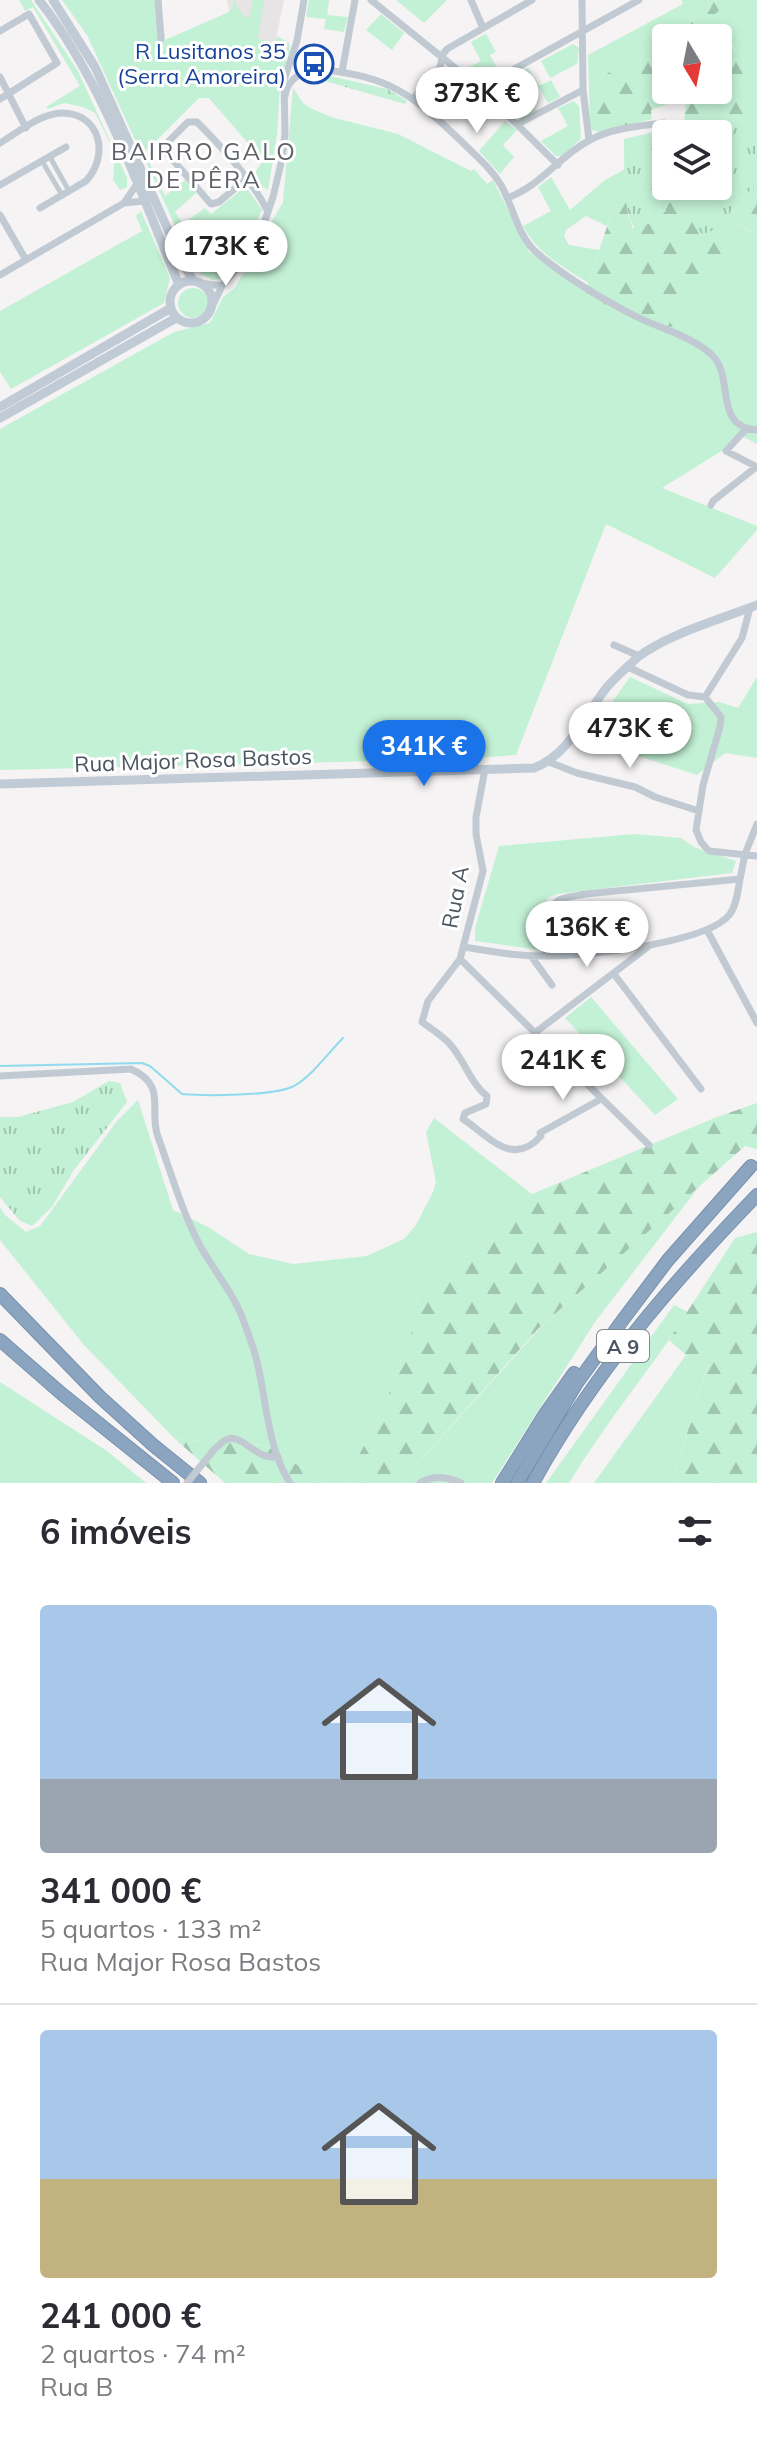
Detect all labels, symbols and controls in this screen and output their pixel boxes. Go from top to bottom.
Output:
north arrow [652,24,732,104]
map controls [652,24,732,200]
place label: R Lusitanos 35 (Serra Amoreira) [117,37,286,90]
bus stop icon: R Lusitanos 35 (Serra Amoreira) [293,43,335,85]
pin: 373K € [412,67,542,135]
text: 373K € [434,76,520,109]
button: layers [652,120,732,200]
district label: BAIRRO GALO DE PÊRA [111,136,297,194]
pin: 173K € [161,220,291,288]
text: 173K € [183,229,269,262]
pin: 473K € [565,702,695,770]
text: 473K € [587,711,673,744]
pin: 341K € [359,720,489,788]
text: 341K € [381,729,467,762]
street label: Rua Major Rosa Bastos [74,742,312,778]
street label: Rua A [435,863,475,931]
pin: 136K € [522,901,652,969]
text: 136K € [544,910,630,943]
pin: 241K € [498,1034,628,1102]
text: 241K € [520,1043,606,1076]
road number: A 9 [597,1330,649,1362]
icon: filters [673,1509,717,1553]
text: 6 imóveis [40,1510,192,1553]
icon: home [307,1657,451,1801]
text: 341 000 € [40,1869,201,1912]
text: 5 quartos · 133 m² [40,1912,261,1945]
text: Rua Major Rosa Bastos [40,1945,321,1978]
icon: home [307,2082,451,2226]
text: 241 000 € [40,2294,201,2337]
text: 2 quartos · 74 m² [40,2337,246,2370]
text: Rua B [40,2370,113,2403]

